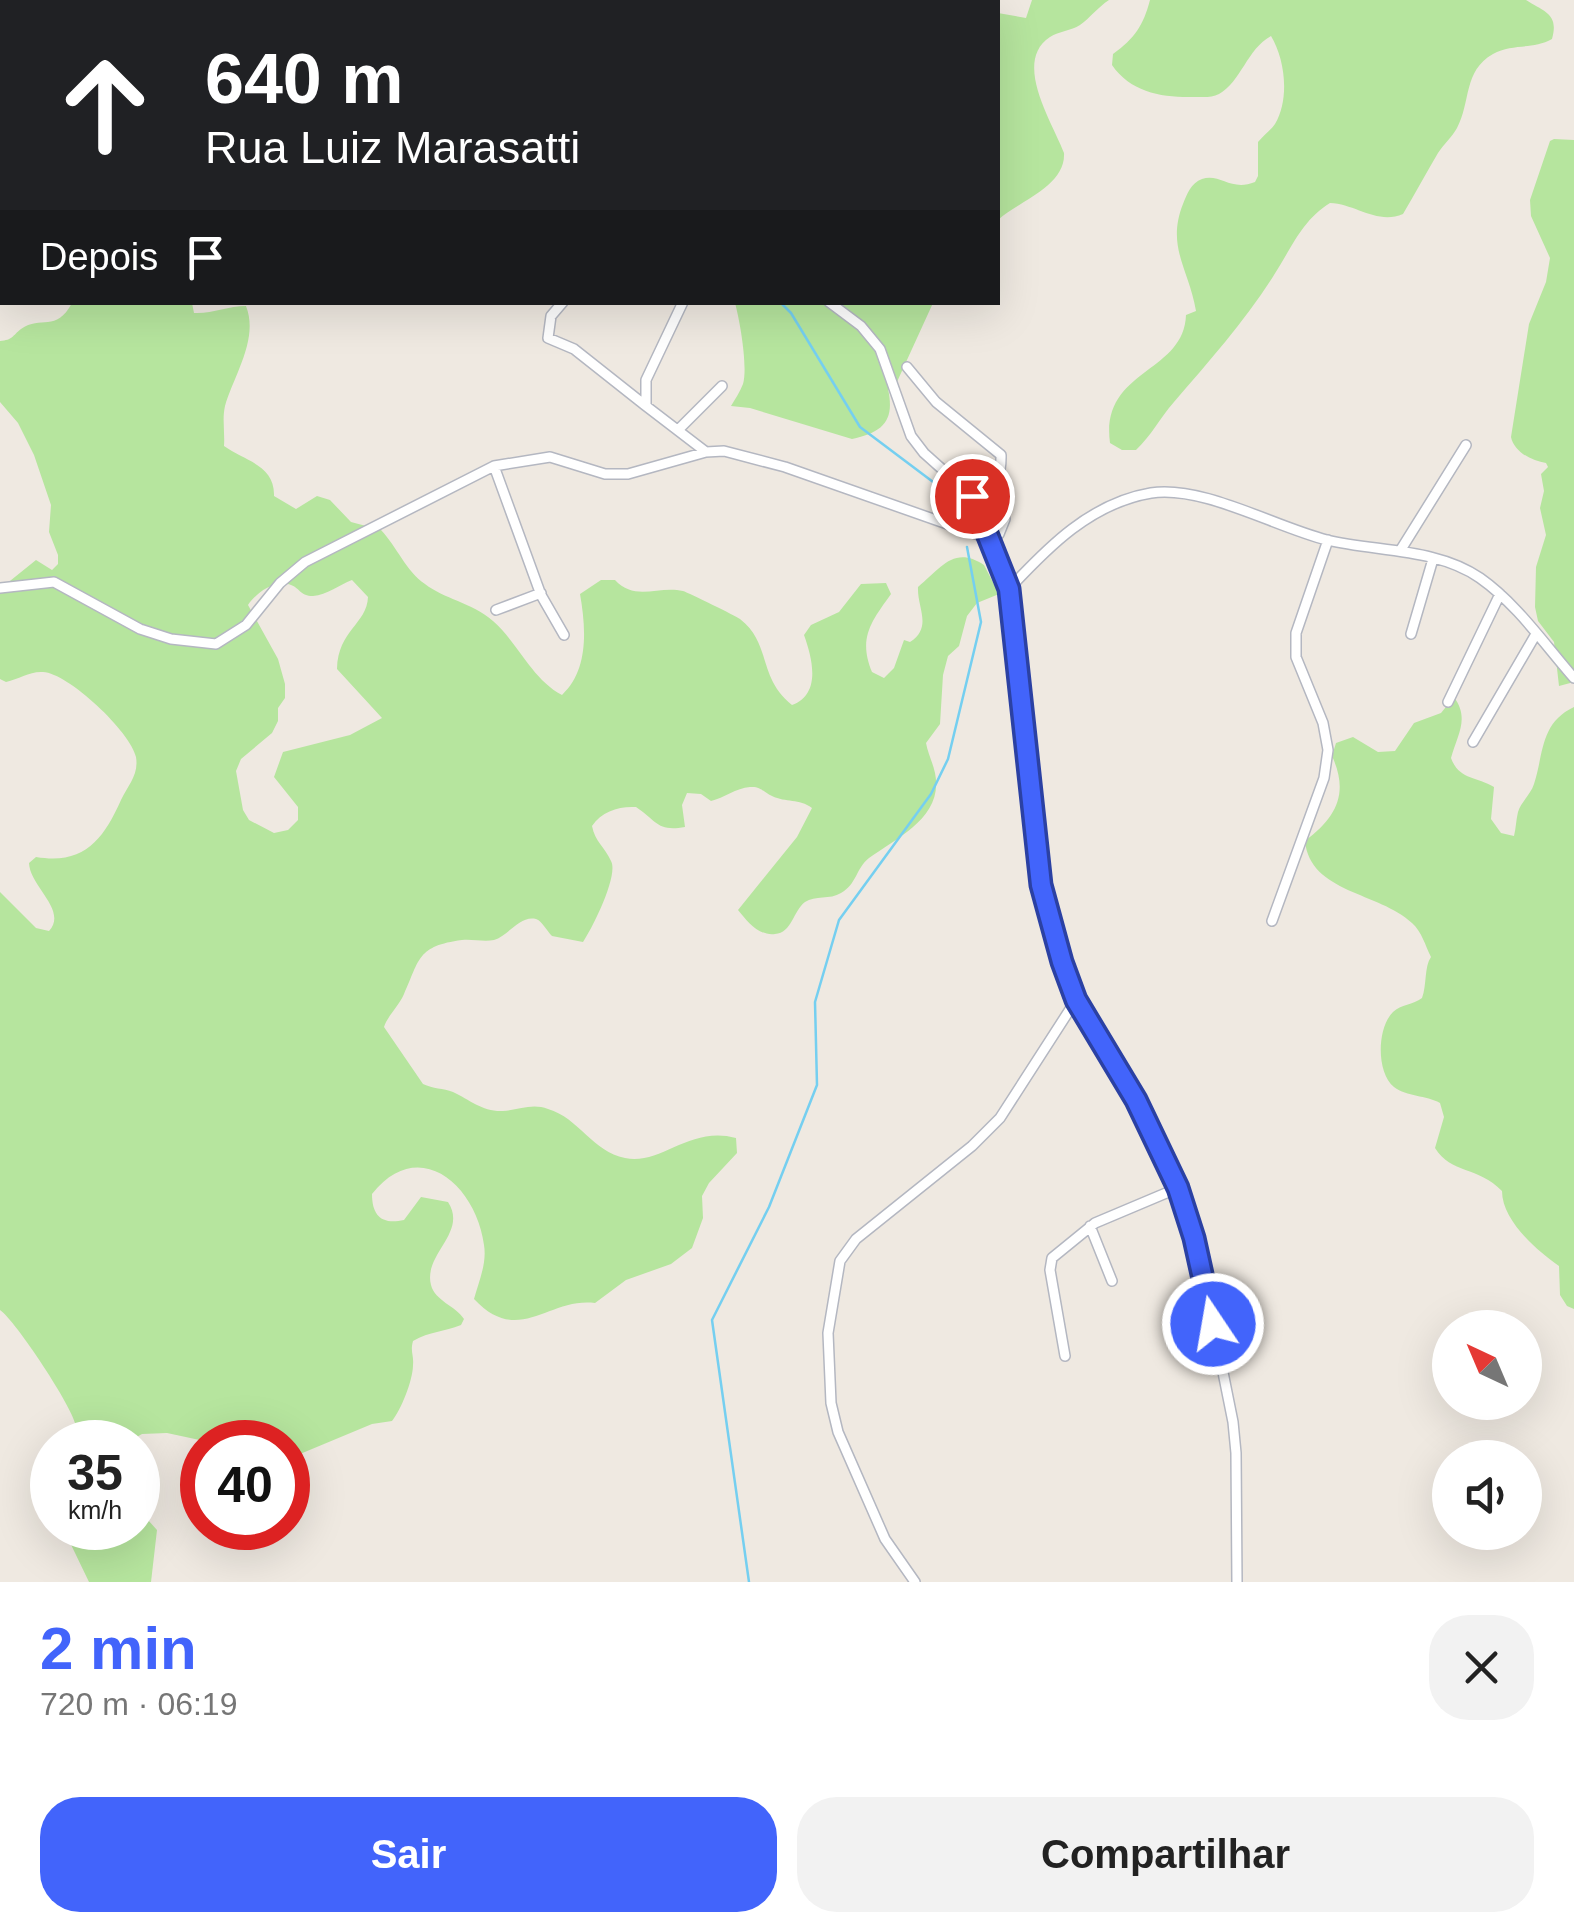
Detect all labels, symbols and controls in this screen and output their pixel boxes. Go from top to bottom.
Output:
icon: ahead [40,40,170,170]
text: 640 m [205,40,403,118]
text: Rua Luiz Marasatti [205,122,580,173]
icon: arrive [178,230,233,285]
text: Depois [40,236,158,278]
pin [930,454,1015,539]
icon: arrive [945,469,1000,524]
position arrow [1161,1272,1265,1376]
north arrow [1432,1310,1542,1420]
map controls [1432,1310,1542,1550]
speed limit sign: 40 [180,1420,310,1550]
button: sound [1432,1440,1542,1550]
text: 35 [67,1445,123,1501]
text: km/h [68,1496,122,1524]
text: 2 min [40,1615,197,1682]
button: close [1429,1615,1534,1720]
text: 720 m · 06:19 [40,1686,237,1722]
button: Sair [40,1797,777,1912]
button: Compartilhar [797,1797,1534,1912]

